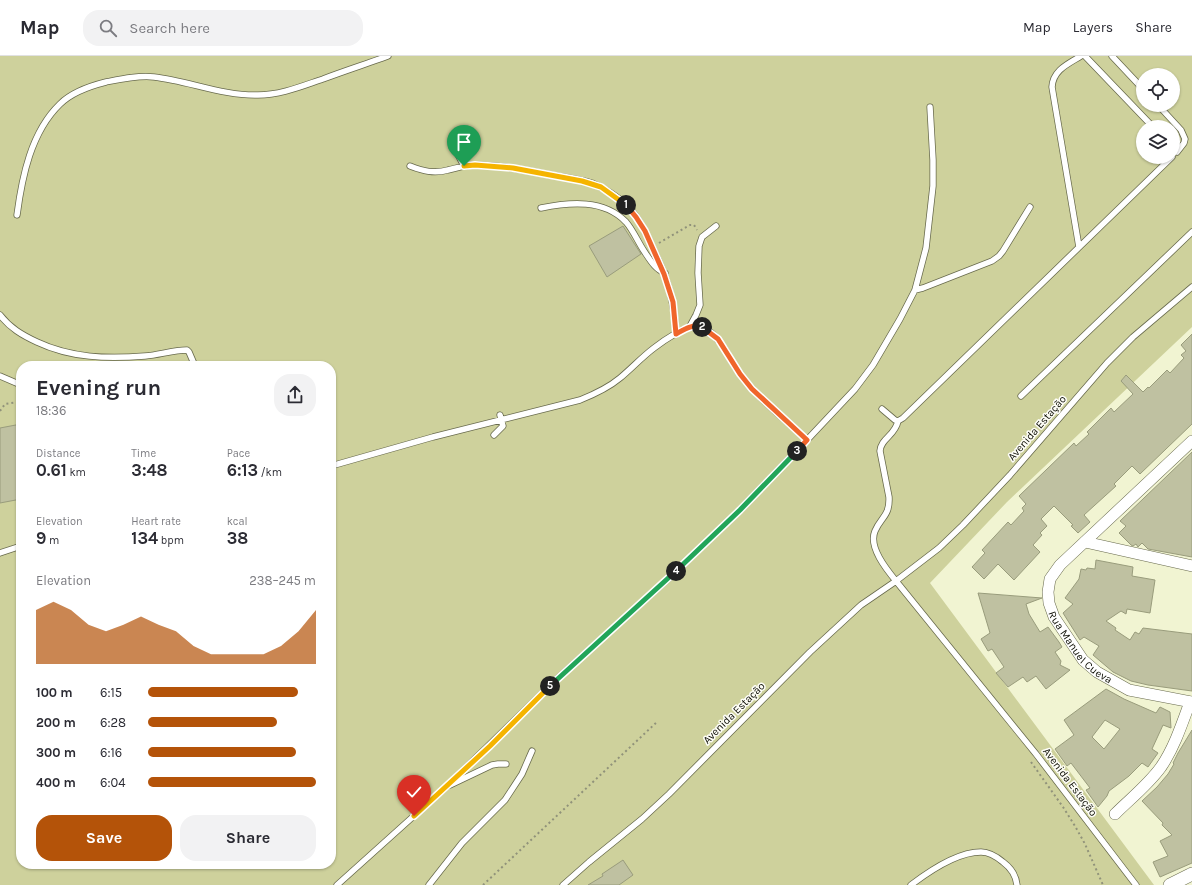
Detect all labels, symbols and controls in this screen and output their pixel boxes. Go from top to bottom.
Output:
search box [83,10,363,46]
text: Map [20,17,59,39]
icon: search [97,17,119,39]
text: Search here [129,19,210,37]
text: Map [1023,19,1051,36]
text: Layers [1073,19,1113,36]
text: Share [1135,19,1172,36]
map controls [1136,68,1180,164]
button: locate [1136,68,1180,112]
button: layers [1136,120,1180,164]
pin [447,125,481,166]
icon: arrive [453,131,475,153]
pin: 1 [616,195,636,215]
text: 1 [624,198,628,211]
pin: 2 [692,317,712,337]
text: 2 [699,320,705,333]
button: share [274,374,316,416]
text: Evening run [36,375,161,401]
street label: Avenida Estação [1005,393,1069,463]
text: 18:36 [36,403,66,418]
pin: 3 [787,441,807,461]
text: 3 [794,444,800,457]
text: Distance [36,447,80,460]
text: Time [131,447,156,460]
text: Pace [227,447,250,460]
text: 0.61 [36,460,67,480]
text: 3:48 [131,460,168,480]
text: 6:13 [227,460,258,480]
text: km [67,466,86,479]
text: /km [258,466,282,479]
text: Elevation [36,515,83,528]
text: Heart rate [131,515,181,528]
text: kcal [227,515,248,528]
text: 9 [36,528,46,548]
text: 134 [131,528,158,548]
text: 38 [227,528,248,548]
text: m [46,534,59,547]
text: bpm [158,534,184,547]
pin: 4 [666,561,686,581]
text: 4 [673,564,679,577]
text: Elevation [36,573,91,588]
text: 238–245 m [249,573,316,588]
street label: Rua Manuel Cueva [1046,609,1115,686]
pin: 5 [540,676,560,696]
text: 5 [547,679,553,692]
street label: Avenida Estação [700,679,768,747]
text: 100 m [36,685,73,700]
text: 6:15 [100,685,122,700]
text: 200 m [36,715,76,730]
text: 6:28 [100,715,126,730]
text: 300 m [36,745,76,760]
text: 6:16 [100,745,122,760]
street label: Avenida Estação [1040,745,1100,819]
text: 400 m [36,775,76,790]
text: 6:04 [100,775,125,790]
pin [397,775,431,816]
icon: check [403,781,425,803]
button: Save [36,815,172,861]
button: Share [180,815,316,861]

